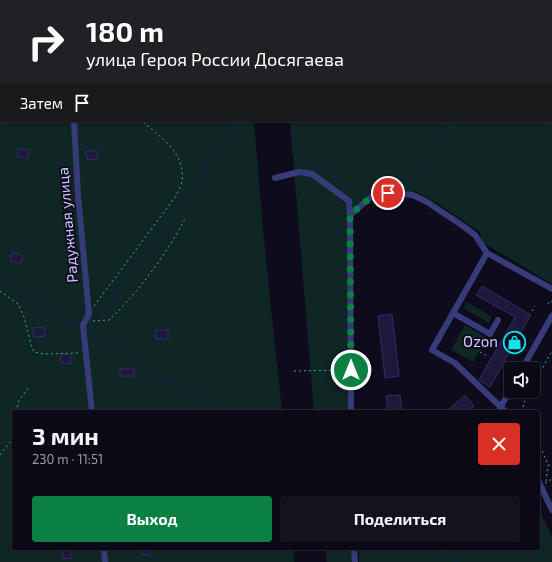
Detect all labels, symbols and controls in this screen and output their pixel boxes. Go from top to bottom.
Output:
text: 180 m [86,14,164,48]
icon: right [20,16,72,68]
text: улица Героя России Досягаева [86,48,344,70]
icon: arrive [71,92,93,114]
text: Затем [20,94,63,112]
street label: Радужная улица [53,166,82,284]
pin [371,176,405,210]
icon: arrive [377,182,399,204]
shop icon: Ozon [501,329,527,355]
place label: Ozon [463,332,498,350]
position arrow [330,349,372,391]
map controls [504,362,540,398]
button: sound [504,362,540,398]
text: 3 мин [32,421,99,450]
button: close [478,423,520,465]
text: 230 m · 11:51 [32,451,103,467]
button: Выход [32,496,272,542]
button: Поделиться [280,496,520,542]

